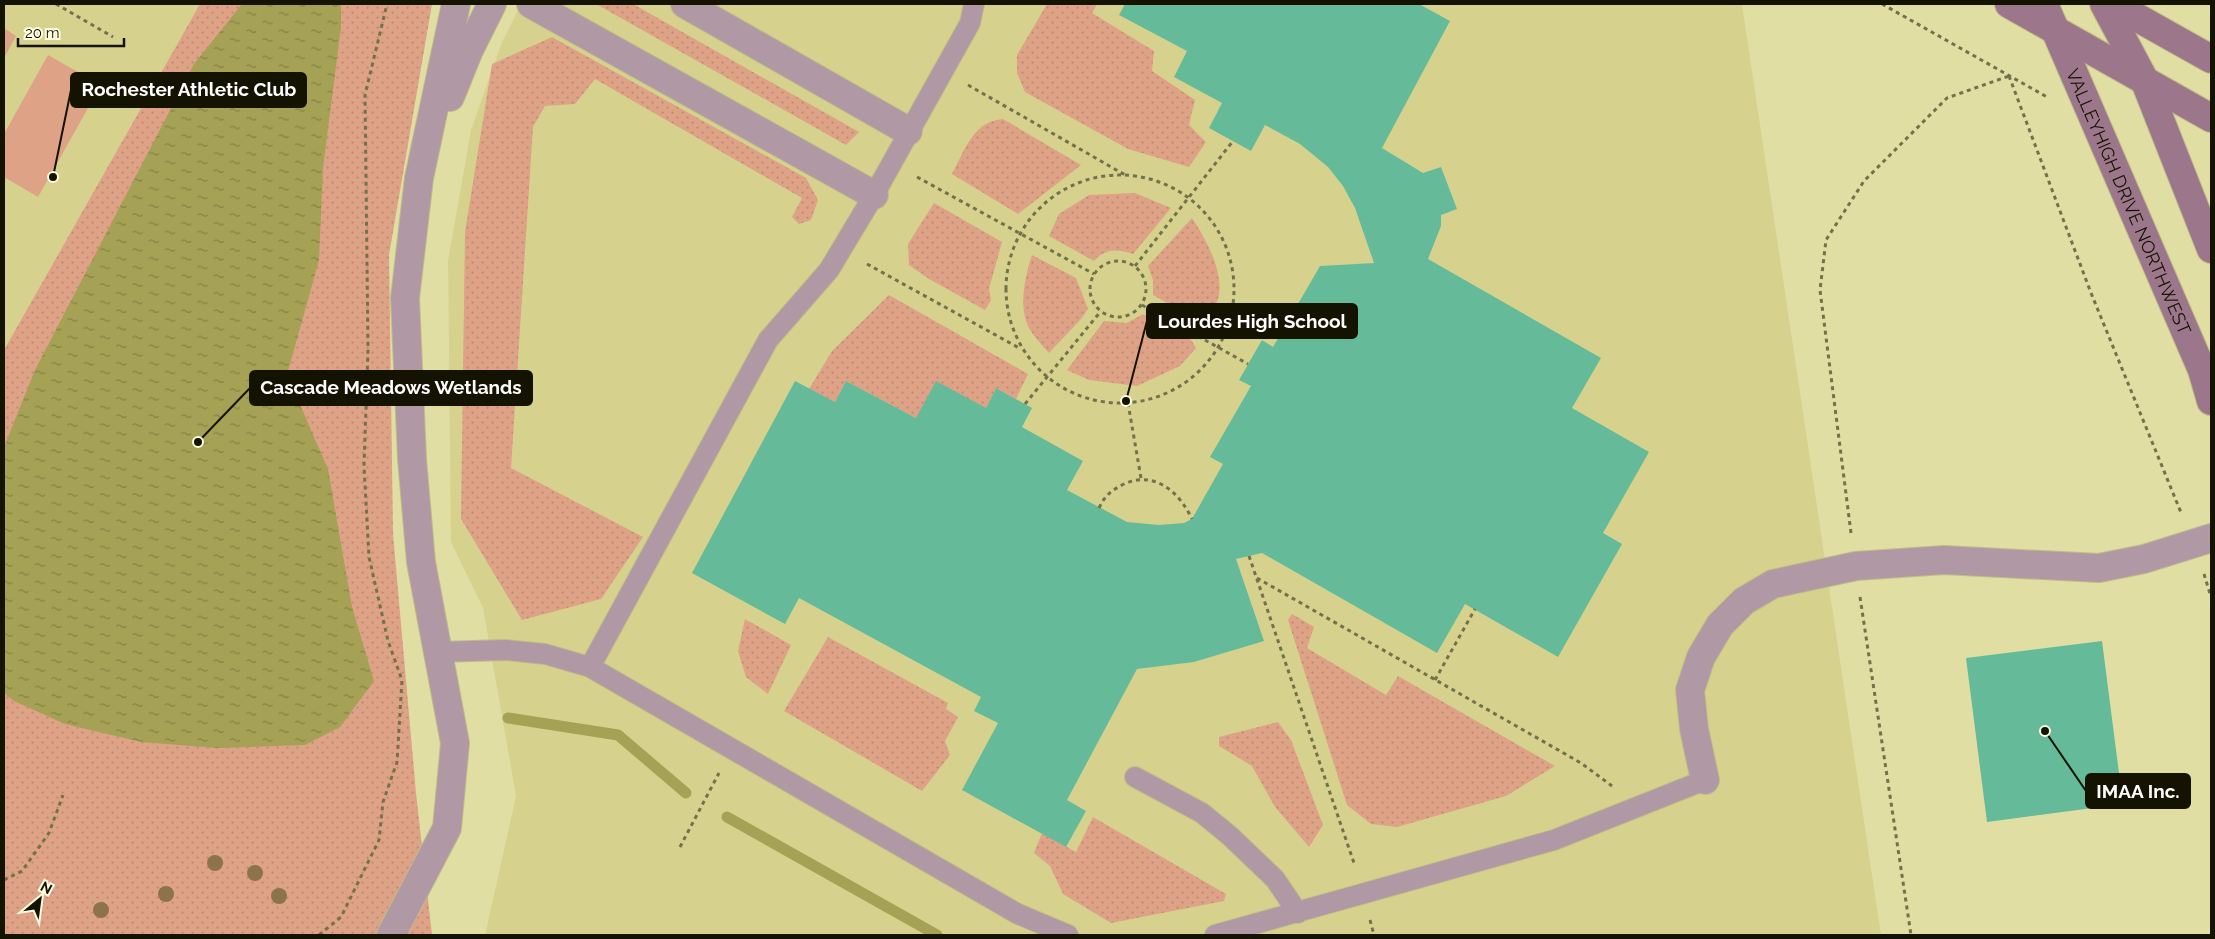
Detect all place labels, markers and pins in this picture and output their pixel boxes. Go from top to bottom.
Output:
callout: Rochester Athletic Club [71,73,306,107]
callout: Lourdes High School [1147,304,1357,338]
callout: Cascade Meadows Wetlands [250,371,532,405]
callout: IMAA Inc. [2086,774,2190,808]

